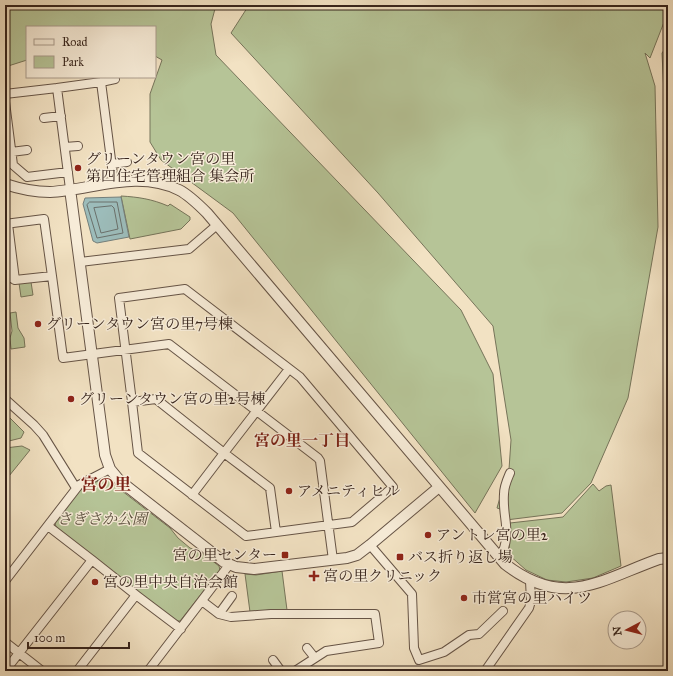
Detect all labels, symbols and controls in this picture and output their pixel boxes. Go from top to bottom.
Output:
legend [26,26,156,78]
text: Road [62,35,88,49]
text: Park [62,55,84,69]
place label: グリーンタウン宮の里 第四住宅管理組合 集会所 [86,150,254,185]
marker: グリーンタウン宮の里 第四住宅管理組合 集会所 [73,163,83,173]
place label: グリーンタウン宮の里7号棟 [46,315,233,333]
marker: グリーンタウン宮の里7号棟 [33,319,43,329]
place label: グリーンタウン宮の里2号棟 [79,390,266,408]
marker: グリーンタウン宮の里2号棟 [66,394,76,404]
district label: 宮の里一丁目 [254,431,350,450]
district label: 宮の里 [81,474,132,495]
place label: アメニティヒル [297,482,400,500]
marker: アメニティヒル [284,486,294,496]
park label: さぎさか公園 [57,510,150,528]
place label: アントレ宮の里2 [436,526,548,544]
marker: アントレ宮の里2 [423,530,433,540]
place label: 宮の里センター [173,546,277,564]
place label: バス折り返し場 [408,548,513,566]
marker: 宮の里センター [280,550,290,560]
marker: バス折り返し場 [395,552,405,562]
place label: 宮の里クリニック [323,567,442,585]
marker: 宮の里クリニック [308,570,320,582]
place label: 宮の里中央自治会館 [103,573,238,591]
marker: 宮の里中央自治会館 [90,577,100,587]
place label: 市営宮の里ハイツ [472,589,592,607]
marker: 市営宮の里ハイツ [459,593,469,603]
north arrow [607,610,647,650]
scale bar [28,624,129,650]
text: N [610,625,625,637]
text: 100 m [34,631,65,645]

